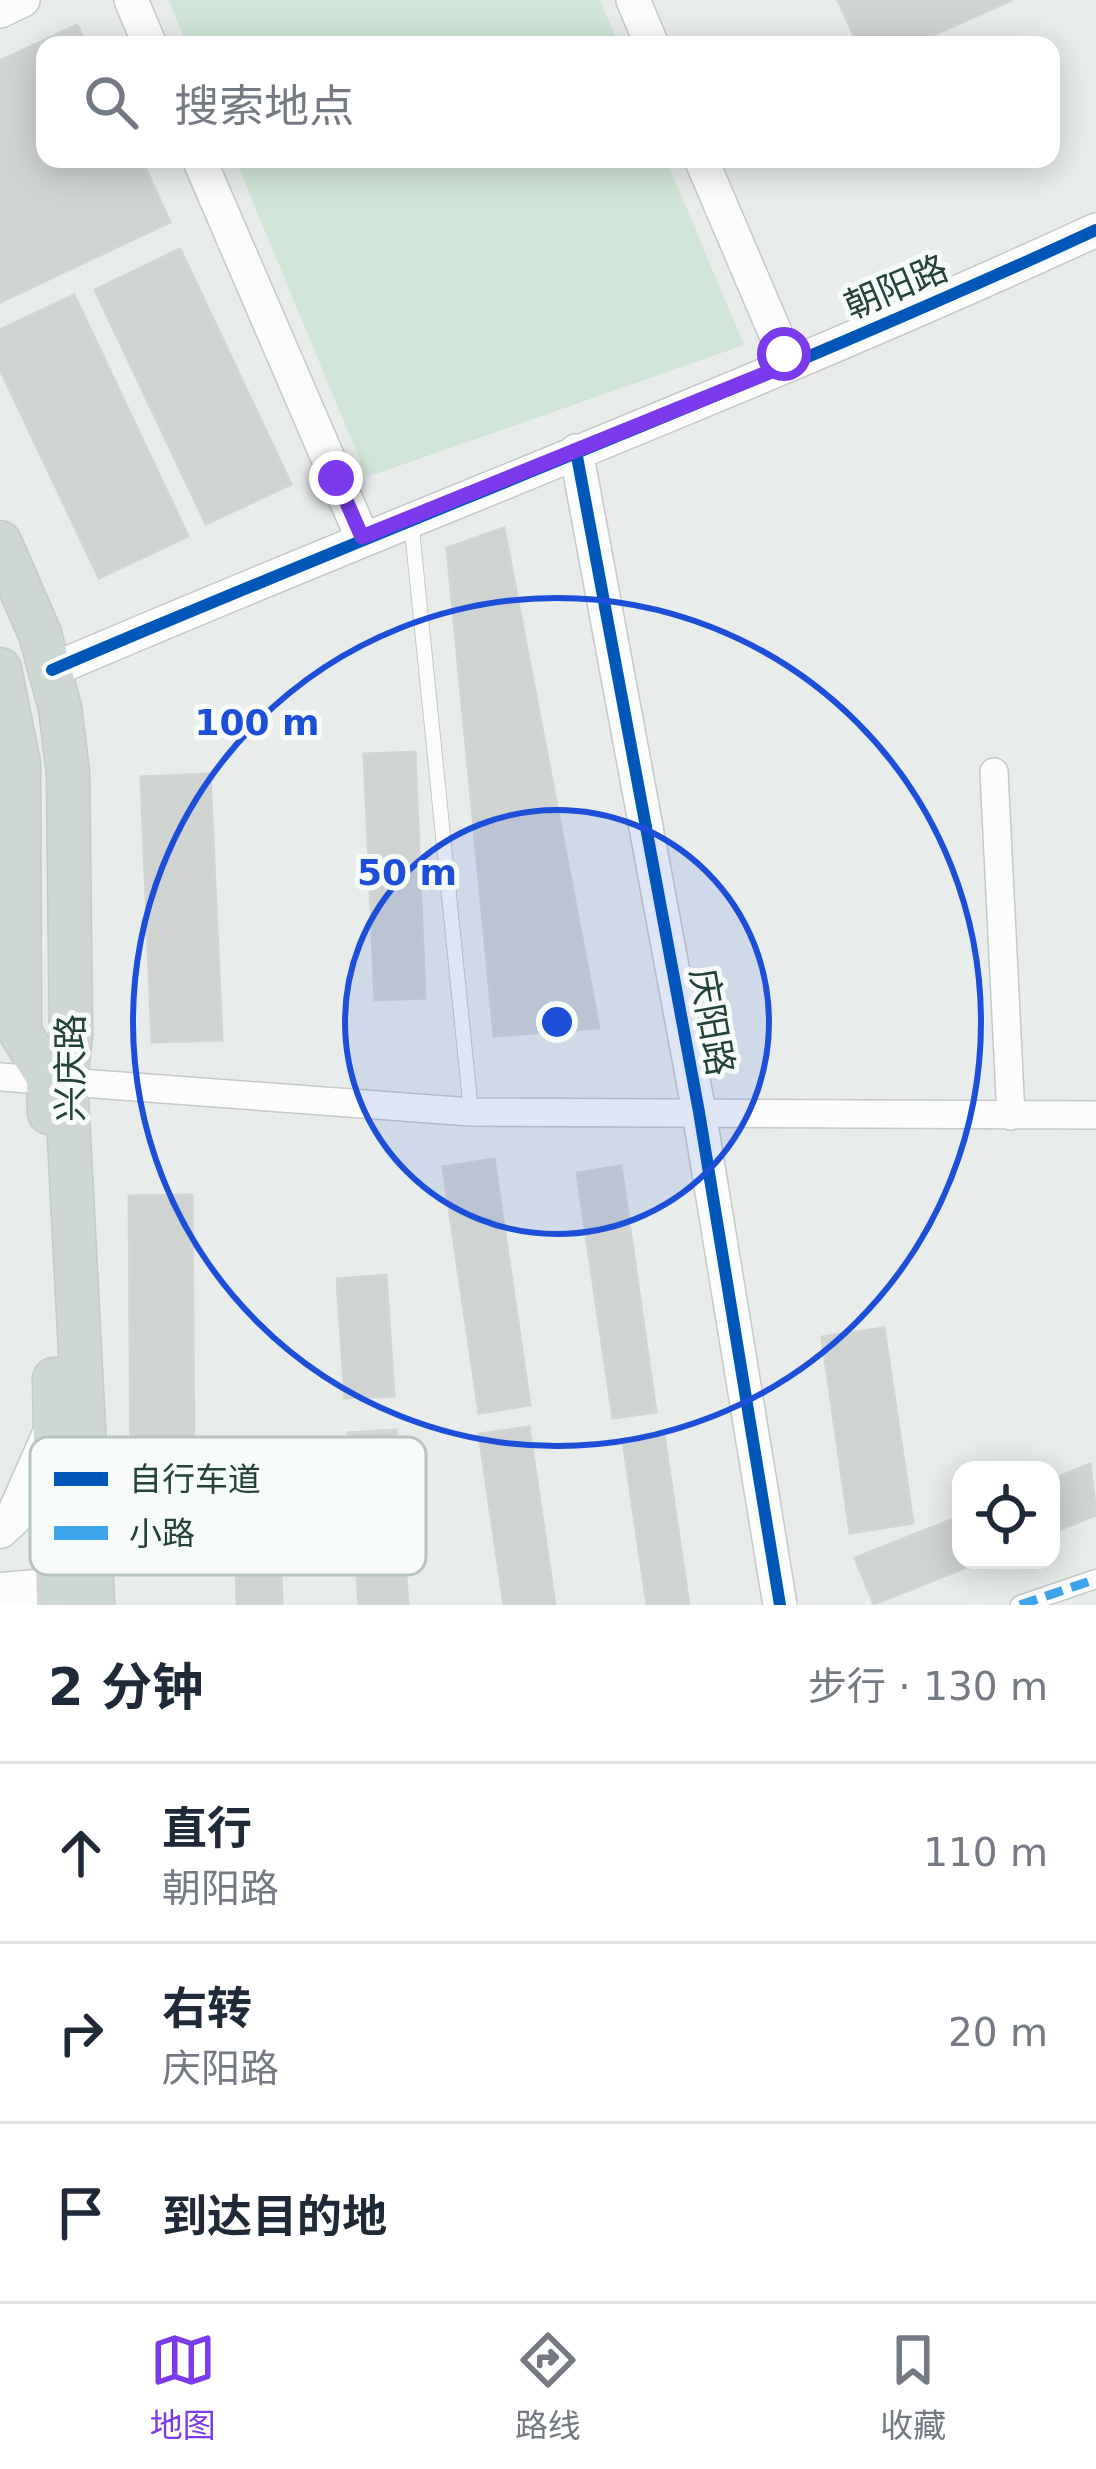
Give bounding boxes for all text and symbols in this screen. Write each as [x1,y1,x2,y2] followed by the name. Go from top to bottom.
[36,36,1060,168] search box
[78,69,144,135] icon: search
[174,80,354,133] text: 搜索地点
[838,247,954,327] street label: 朝阳路
[757,327,811,381] route start
[309,451,363,505] route end
[194,702,320,743] text: 100 m
[357,852,457,893] text: 50 m
[682,965,742,1079] street label: 庆阳路
[536,1001,578,1043] centre of rings
[50,1014,91,1122] street label: 兴庆路
[30,1437,426,1575] legend
[129,1460,261,1499] text: 自行车道
[952,1461,1060,1569] map controls
[952,1461,1060,1569] button: locate
[129,1514,195,1553] text: 小路
[48,1658,203,1717] text: 2 分钟
[808,1664,1048,1709] text: 步行 · 130 m
[162,1802,252,1855] text: 直行
[48,1820,114,1886] icon: ahead
[923,1830,1048,1875] text: 110 m
[162,1866,279,1911] text: 朝阳路
[162,1982,252,2035] text: 右转
[48,2000,114,2066] icon: right
[948,2010,1048,2055] text: 20 m
[162,2046,279,2091] text: 庆阳路
[48,2180,114,2246] icon: arrive
[162,2190,387,2243] text: 到达目的地
[150,2327,216,2447] tab: 地图
[515,2327,581,2447] tab: 路线
[880,2327,946,2447] tab: 收藏

